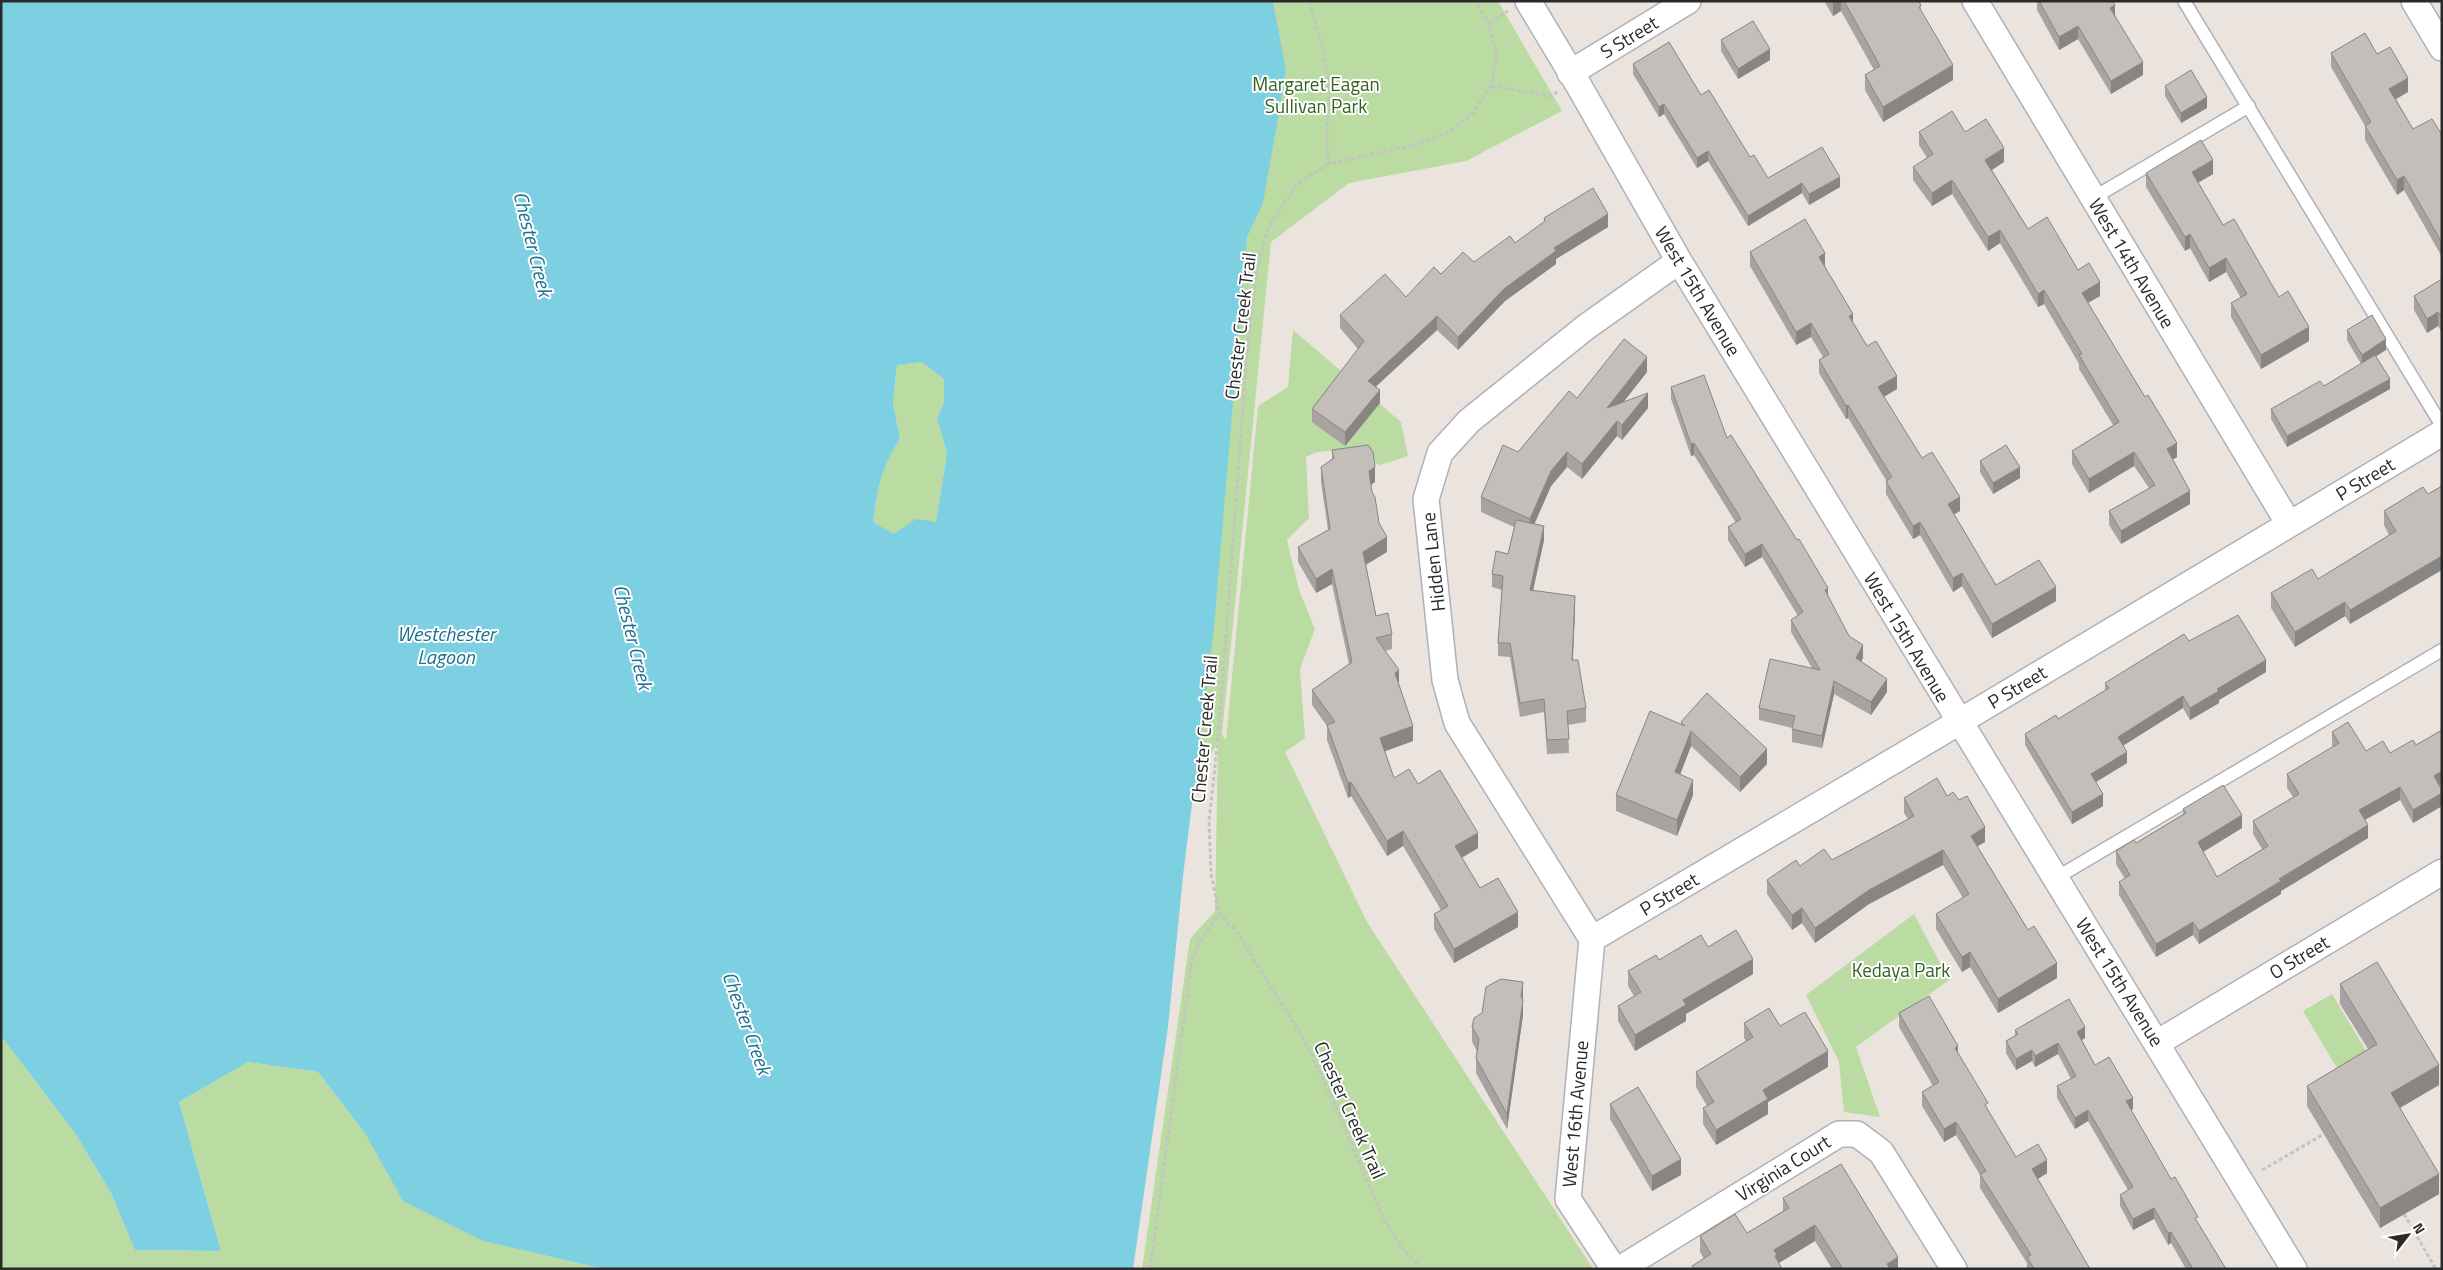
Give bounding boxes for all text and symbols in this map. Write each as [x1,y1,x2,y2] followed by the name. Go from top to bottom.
[1594,8,1664,65] street label: S Street
[1252,69,1380,120] park label: Margaret Eagan Sullivan Park
[505,188,562,302] water label: Chester Creek
[2082,192,2183,333] street label: West 14th Avenue
[1648,220,1749,361] street label: West 15th Avenue
[1216,251,1263,401] street label: Chester Creek Trail
[2330,449,2400,508] street label: P Street
[1413,511,1452,613] street label: Hidden Lane
[1857,566,1958,707] street label: West 15th Avenue
[605,581,662,695] water label: Chester Creek
[397,618,498,672] water label: Westchester Lagoon
[1183,654,1224,804] street label: Chester Creek Trail
[1982,657,2052,716] street label: P Street
[1634,864,1704,923] street label: P Street
[2069,912,2172,1052] street label: West 15th Avenue
[2263,927,2335,986] street label: O Street
[1852,955,1950,984] park label: Kedaya Park
[714,967,781,1081] water label: Chester Creek
[1307,1036,1394,1183] street label: Chester Creek Trail
[1554,1039,1595,1189] street label: West 16th Avenue
[1730,1127,1836,1208] street label: Virginia Court
[2383,1210,2433,1260] north arrow
[2408,1218,2431,1238] text: N

